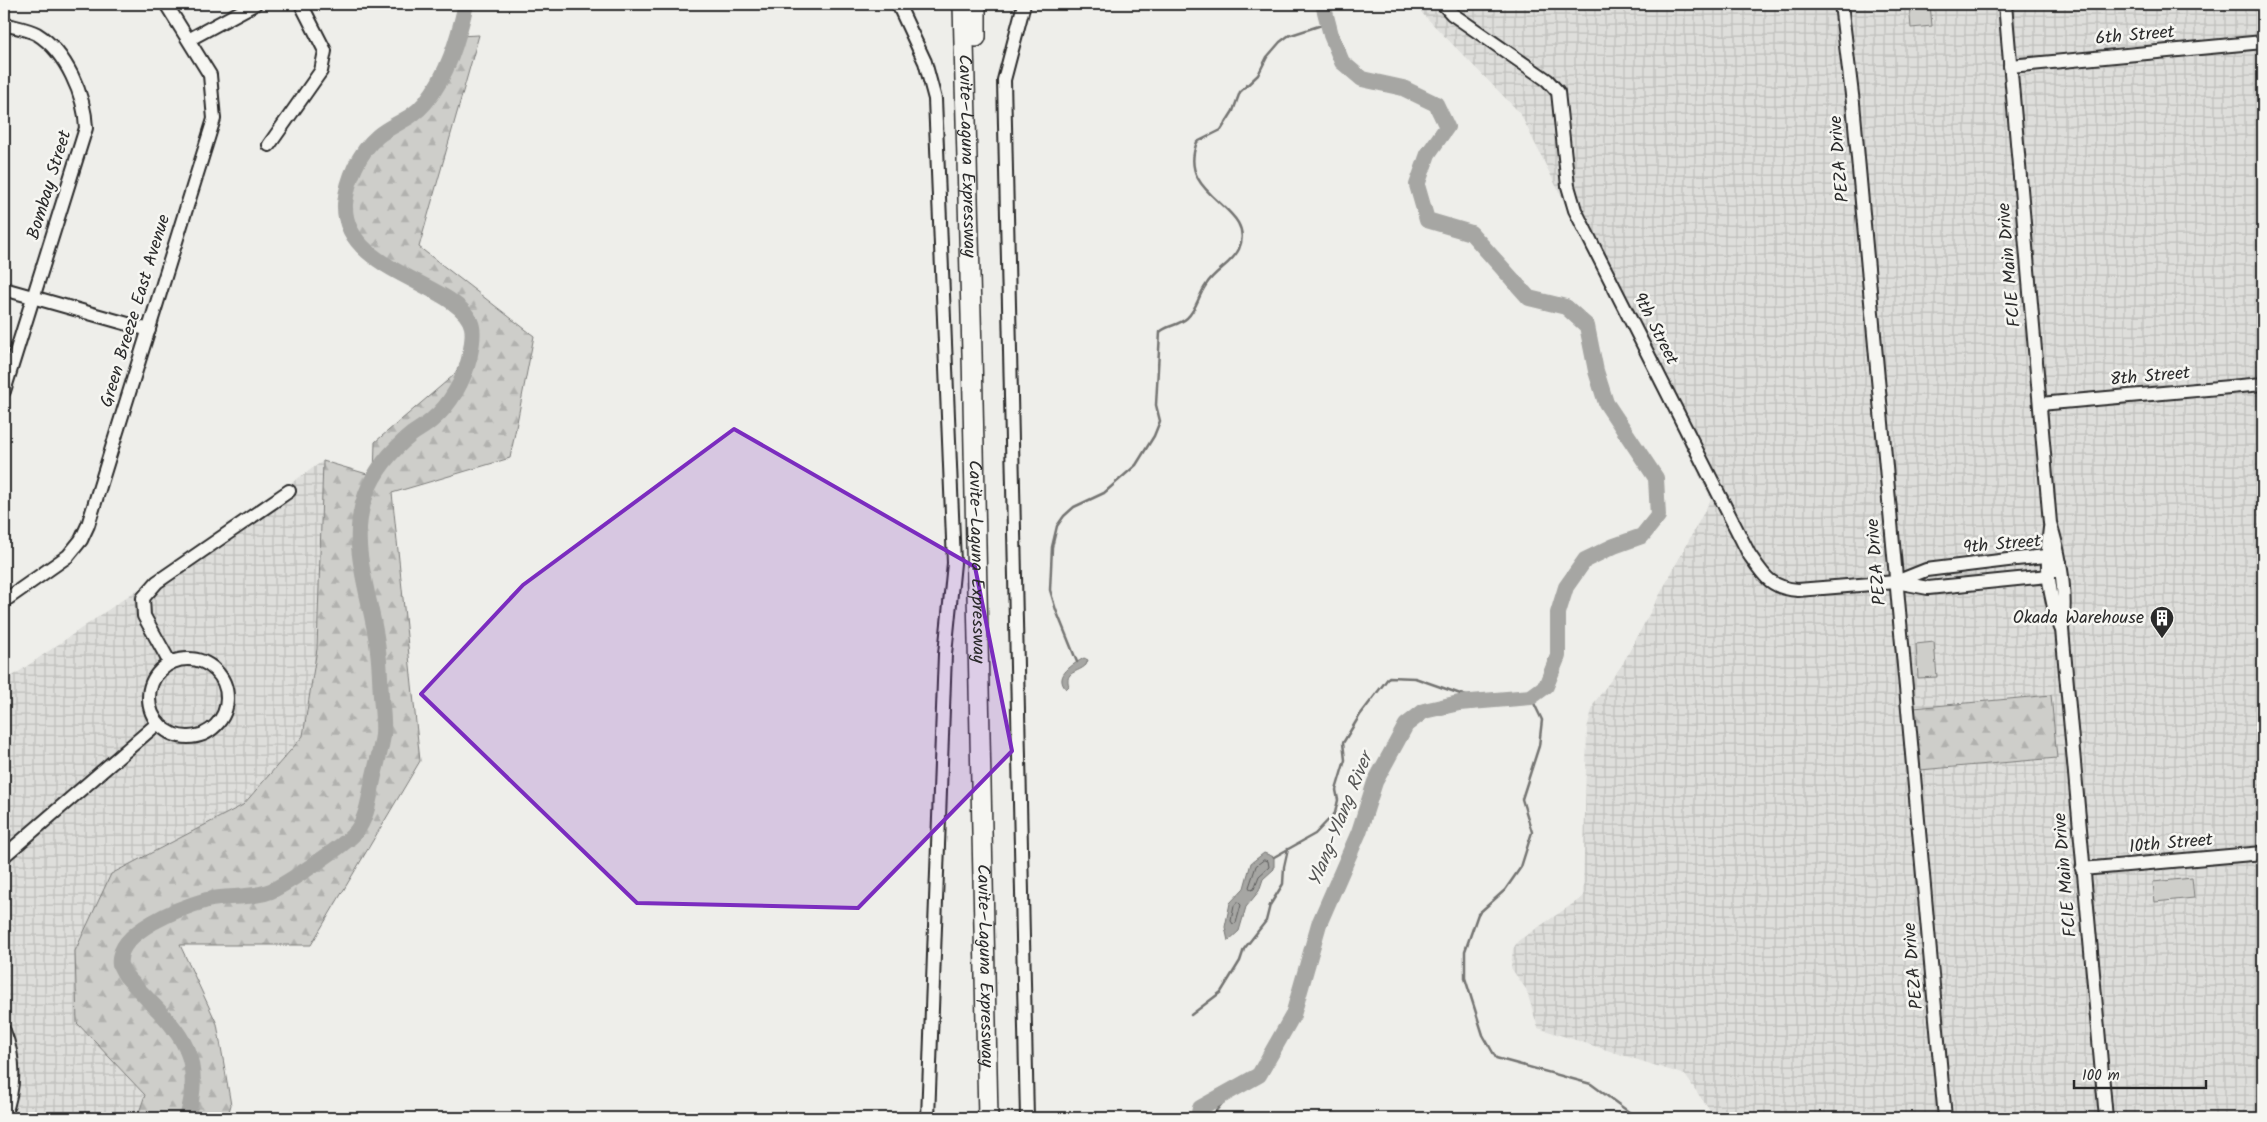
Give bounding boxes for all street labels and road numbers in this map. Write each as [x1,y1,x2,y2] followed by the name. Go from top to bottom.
[2094,18,2177,54] street label: 6th Street
[950,54,984,258] street label: Cavite–Laguna Expressway
[1822,114,1858,204] street label: PEZA Drive
[20,126,81,243] street label: Bombay Street
[1990,202,2030,328] street label: FCIE Main Drive
[93,211,179,411] street label: Green Breeze East Avenue
[1624,288,1686,371] street label: 9th Street
[2109,359,2192,395] street label: 8th Street
[960,460,993,664] street label: Cavite–Laguna Expressway
[1859,517,1895,607] street label: PEZA Drive
[1962,527,2043,563] street label: 9th Street
[2046,812,2086,938] street label: FCIE Main Drive
[2128,826,2215,862] street label: 10th Street
[968,864,1001,1068] street label: Cavite–Laguna Expressway
[1896,921,1932,1011] street label: PEZA Drive

